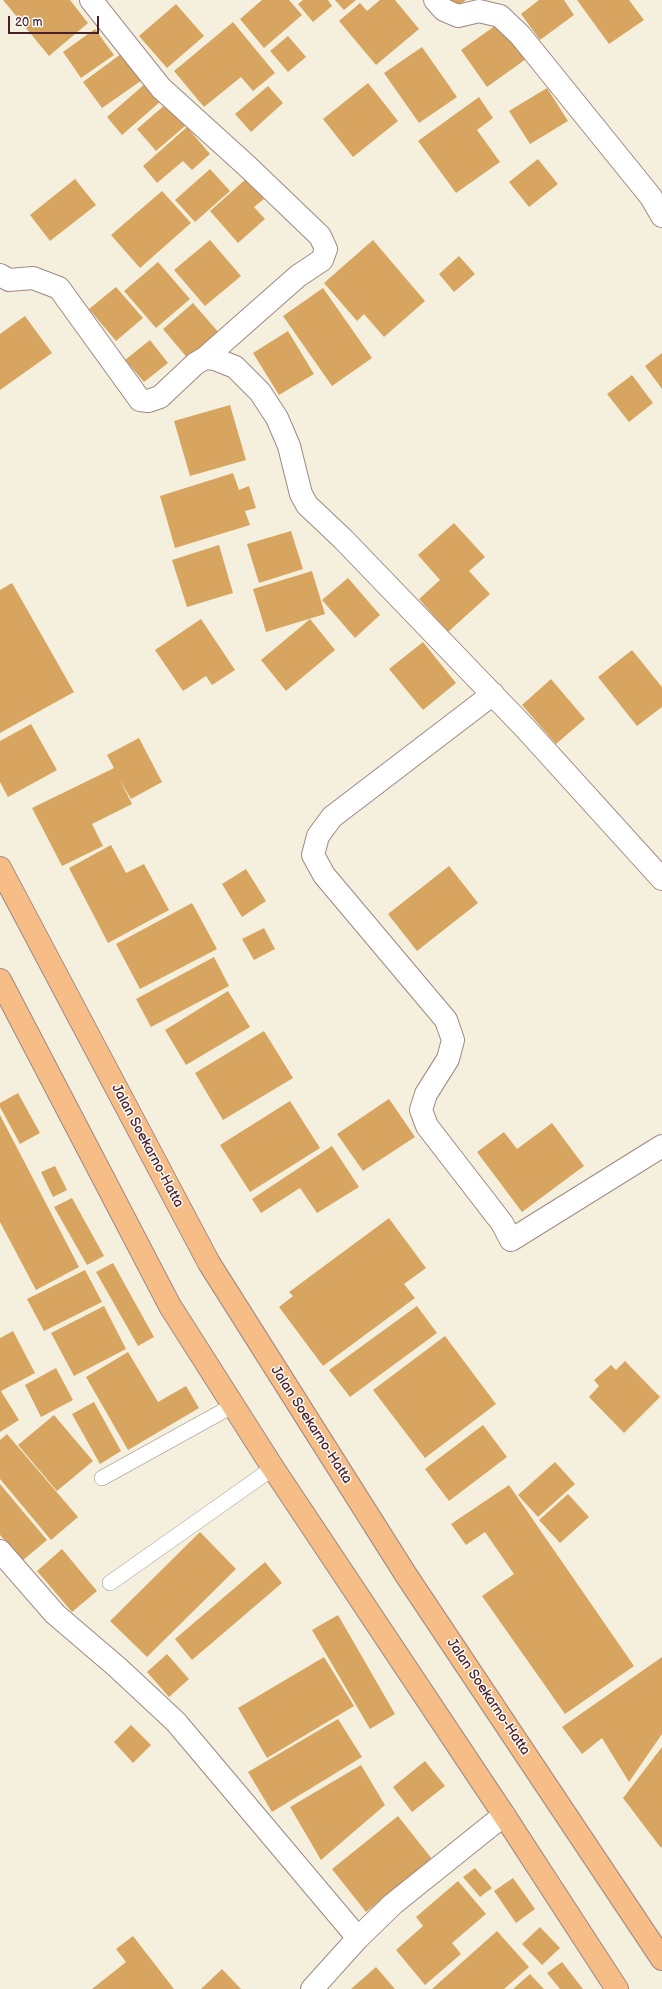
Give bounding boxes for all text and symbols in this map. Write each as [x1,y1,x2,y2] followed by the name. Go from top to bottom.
[10,8,101,34] scale bar
[15,15,42,30] text: 20 m
[107,1082,187,1210] street label: Jalan Soekarno-Hatta
[267,1363,355,1487] street label: Jalan Soekarno-Hatta
[443,1635,533,1759] street label: Jalan Soekarno-Hatta

